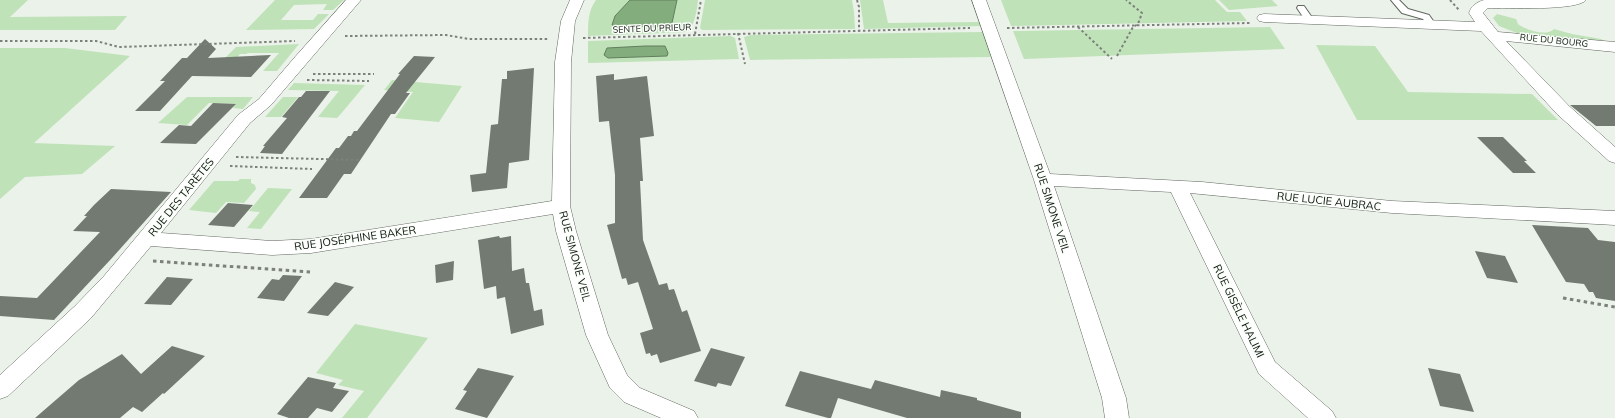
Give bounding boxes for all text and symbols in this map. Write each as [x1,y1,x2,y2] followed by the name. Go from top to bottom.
[612,21,692,35] street label: SENTE DU PRIEUR
[1519,31,1589,49] street label: RUE DU BOURG
[145,155,217,239] street label: RUE DES TARÈTES
[1031,162,1073,254] street label: RUE SIMONE VEIL
[1276,189,1382,213] street label: RUE LUCIE AUBRAC
[556,209,594,303] street label: RUE SIMONE VEIL
[293,222,417,253] street label: RUE JOSÉPHINE BAKER
[1210,262,1268,360] street label: RUE GISÈLE HALIMI

